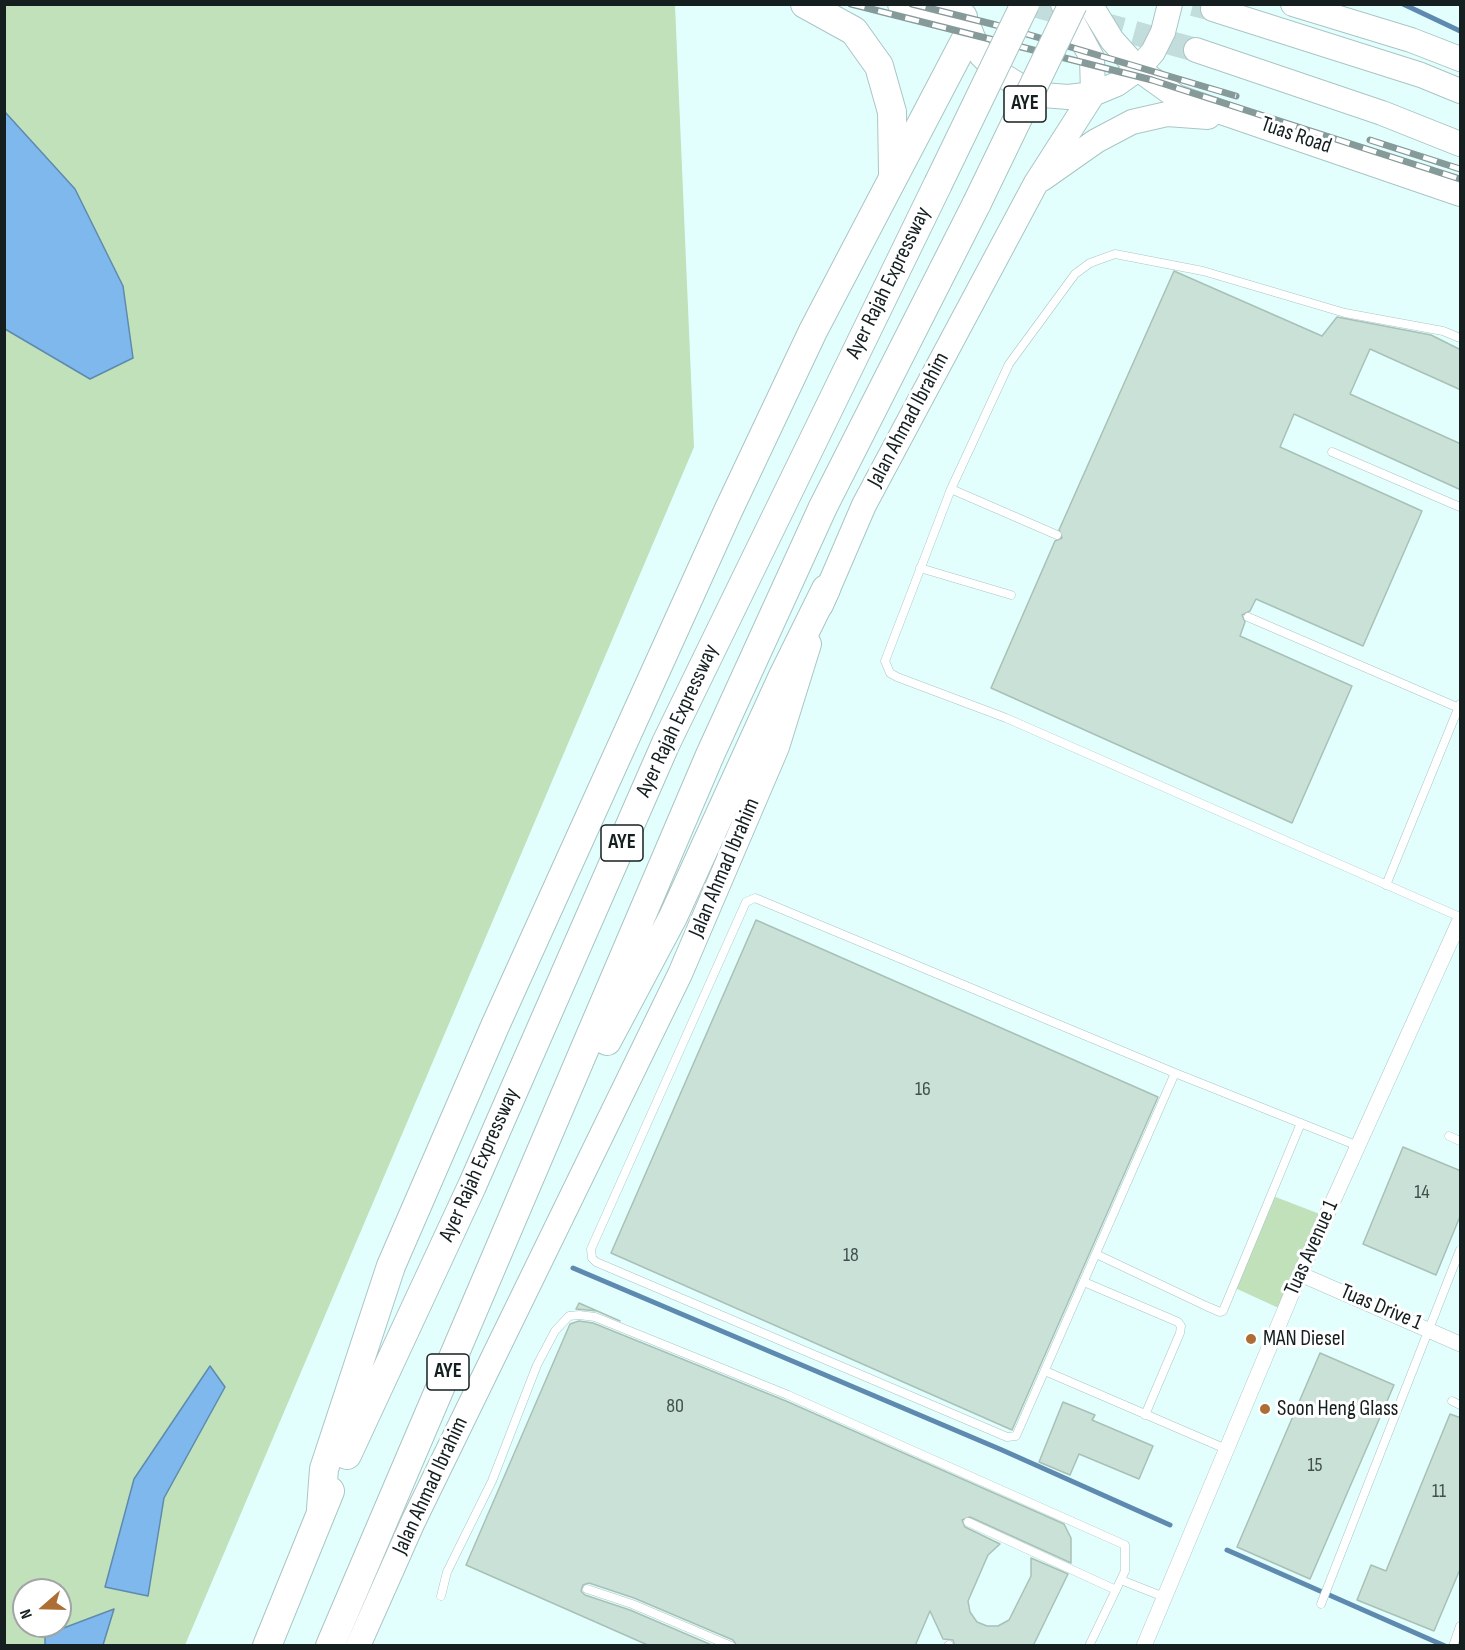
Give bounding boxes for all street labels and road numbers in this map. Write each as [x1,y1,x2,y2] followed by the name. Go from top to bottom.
[1004,86,1046,122] road number: AYE
[1257,112,1335,160] street label: Tuas Road
[841,203,937,363] street label: Ayer Rajah Expressway
[862,348,956,492] street label: Jalan Ahmad Ibrahim
[631,640,725,802] street label: Ayer Rajah Expressway
[684,795,766,941] street label: Jalan Ahmad Ibrahim
[601,825,643,861] road number: AYE
[434,1084,526,1246] street label: Ayer Rajah Expressway
[1279,1196,1345,1300] street label: Tuas Avenue 1
[1336,1279,1426,1337] street label: Tuas Drive 1
[427,1354,469,1390] road number: AYE
[388,1413,474,1559] street label: Jalan Ahmad Ibrahim

